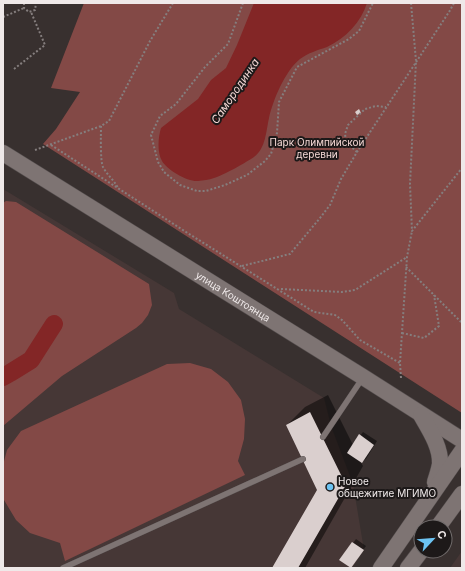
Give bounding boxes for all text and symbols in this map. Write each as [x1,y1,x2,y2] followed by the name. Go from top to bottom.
[208,55,262,126] water label: Самородинка
[270,136,365,160] park label: Парк Олимпийской деревни
[194,269,273,324] street label: улица Коштоянца
[338,475,437,499] place label: Новое общежитие МГИМО
[325,482,335,492] marker: Новое общежитие МГИМО
[413,519,453,559] north arrow
[434,528,450,541] text: С

